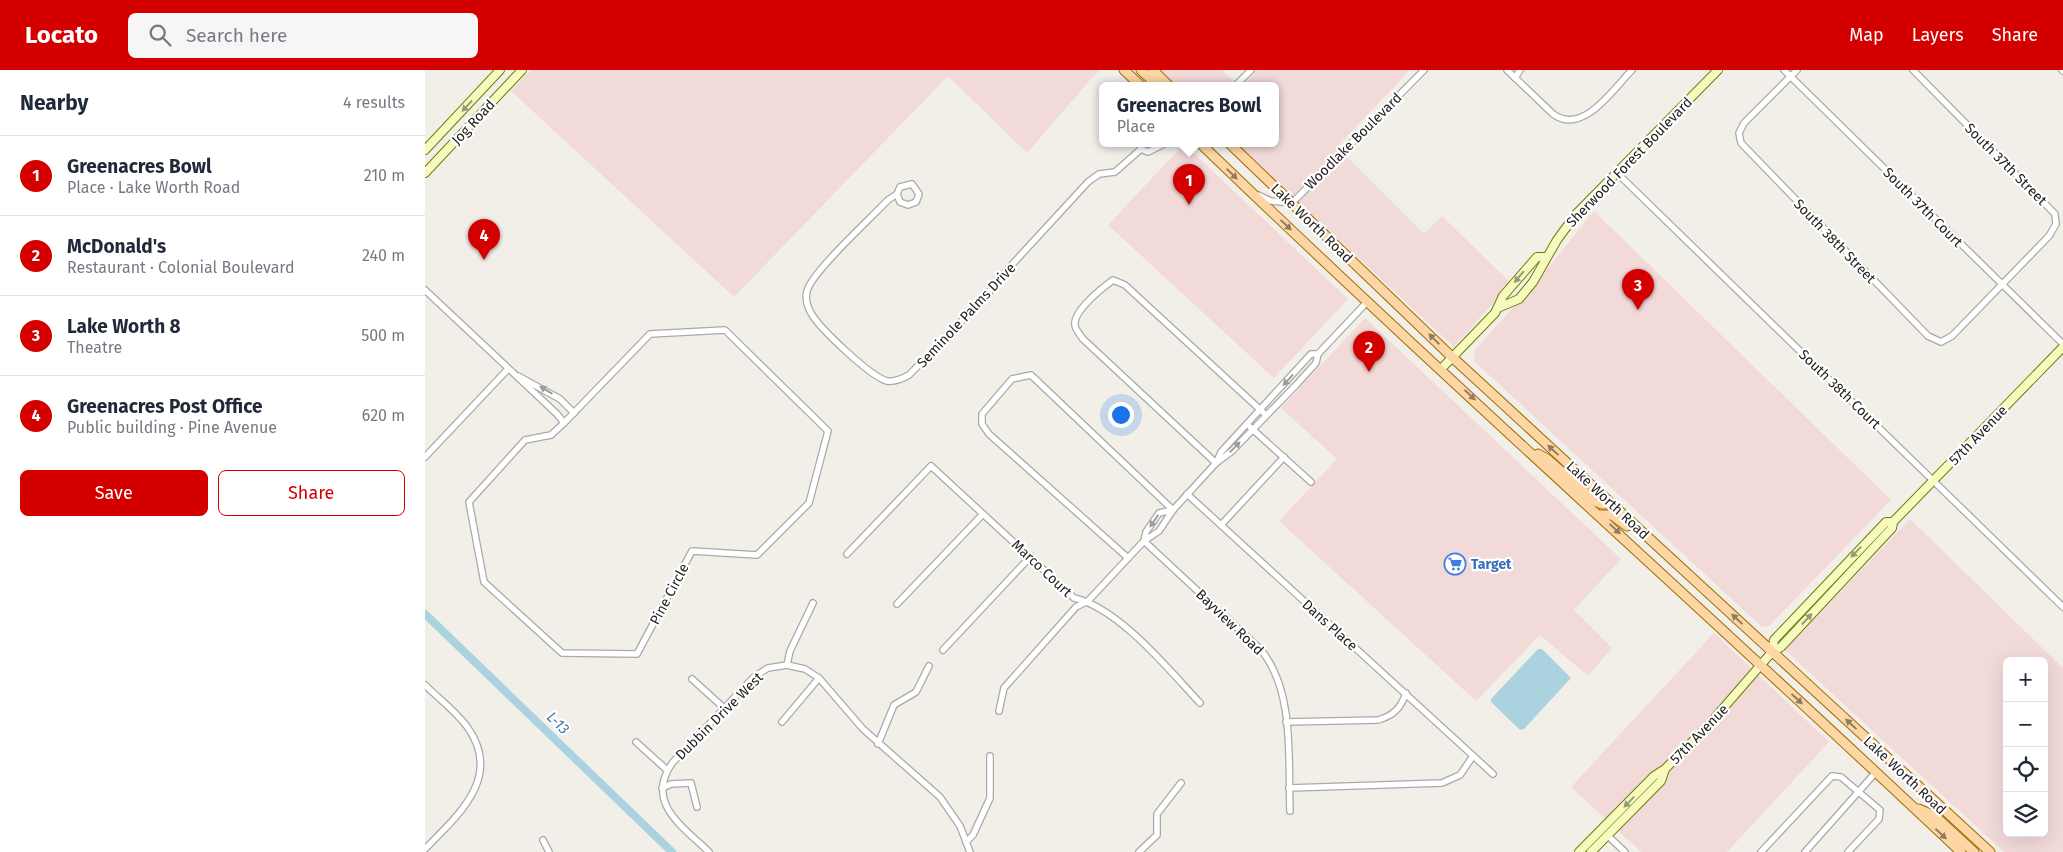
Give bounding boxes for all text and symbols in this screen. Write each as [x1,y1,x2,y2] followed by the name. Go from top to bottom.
[128,13,478,58] search box
[25,21,98,49] text: Locato
[146,21,174,49] icon: search
[186,24,287,47] text: Search here
[1849,24,1884,46] text: Map
[1912,24,1964,46] text: Layers
[1992,24,2038,46] text: Share
[1099,82,1279,147] popup
[1301,89,1405,193] street label: Woodlake Boulevard
[20,90,88,116] text: Nearby
[343,93,405,112] text: 4 results
[1117,94,1261,117] text: Greenacres Bowl
[1563,94,1696,231] street label: Sherwood Forest Boulevard
[448,96,499,149] street label: Jog Road
[461,99,473,111] one-way arrow
[1117,117,1155,136] text: Place
[1961,120,2051,210] street label: South 37th Street
[67,155,212,178] text: Greenacres Bowl
[1173,164,1205,205] pin: 1
[1879,164,1967,251] street label: South 37th Court
[32,166,40,185] text: 1
[364,166,405,185] text: 210 m
[1226,168,1238,180] one-way arrow
[67,178,240,197] text: Place · Lake Worth Road
[1267,180,1356,267] street label: Lake Worth Road
[1790,196,1880,288] street label: South 38th Street
[468,219,500,260] pin: 4
[1280,219,1292,231] one-way arrow
[67,235,166,258] text: McDonald's
[32,246,40,265] text: 2
[362,246,405,265] text: 240 m
[67,258,295,277] text: Restaurant · Colonial Boulevard
[913,259,1019,371] street label: Seminole Palms Drive
[1622,269,1654,310] pin: 3
[1514,271,1525,283] one-way arrow
[67,315,181,338] text: Lake Worth 8
[32,326,40,345] text: 3
[361,326,405,345] text: 500 m
[1353,331,1385,372] pin: 2
[1428,333,1440,345] one-way arrow
[67,338,122,357] text: Theatre
[1795,346,1885,433] street label: South 38th Court
[1282,373,1294,385] one-way arrow
[540,386,553,395] one-way arrow
[1463,389,1475,401] one-way arrow
[67,395,262,418] text: Greenacres Post Office
[1108,402,1134,428] your location
[1946,402,2011,469] street label: 57th Avenue
[31,406,41,425] text: 4
[362,406,405,425] text: 620 m
[67,418,277,437] text: Public building · Pine Avenue
[1229,441,1241,453] one-way arrow
[1547,444,1559,456] one-way arrow
[1563,458,1653,543] street label: Lake Worth Road
[20,470,208,516] button: Save
[218,470,405,516] button: Share
[1149,514,1159,528] one-way arrow
[1608,523,1620,535] one-way arrow
[1008,536,1076,601] street label: Marco Court
[1850,546,1862,558] one-way arrow
[1443,552,1467,576] supermarket icon: Target
[1471,556,1512,573] place label: Target
[646,561,693,628] street label: Pine Circle
[1192,586,1267,659] street label: Bayview Road
[1298,596,1361,655] street label: Dans Place
[1731,613,1743,625] one-way arrow
[1801,613,1813,625] one-way arrow
[2003,657,2048,837] map controls
[2003,657,2048,702] button: +
[672,668,767,764] street label: Dubbin Drive West
[1791,693,1803,705] one-way arrow
[1667,701,1732,768] street label: 57th Avenue
[2003,702,2048,747] button: −
[543,708,573,738] water label: L-13
[1845,718,1857,730] one-way arrow
[1860,733,1950,818] street label: Lake Worth Road
[2003,747,2048,792] button: locate
[2003,792,2048,837] button: layers
[1623,795,1635,807] one-way arrow
[1935,828,1947,840] one-way arrow

